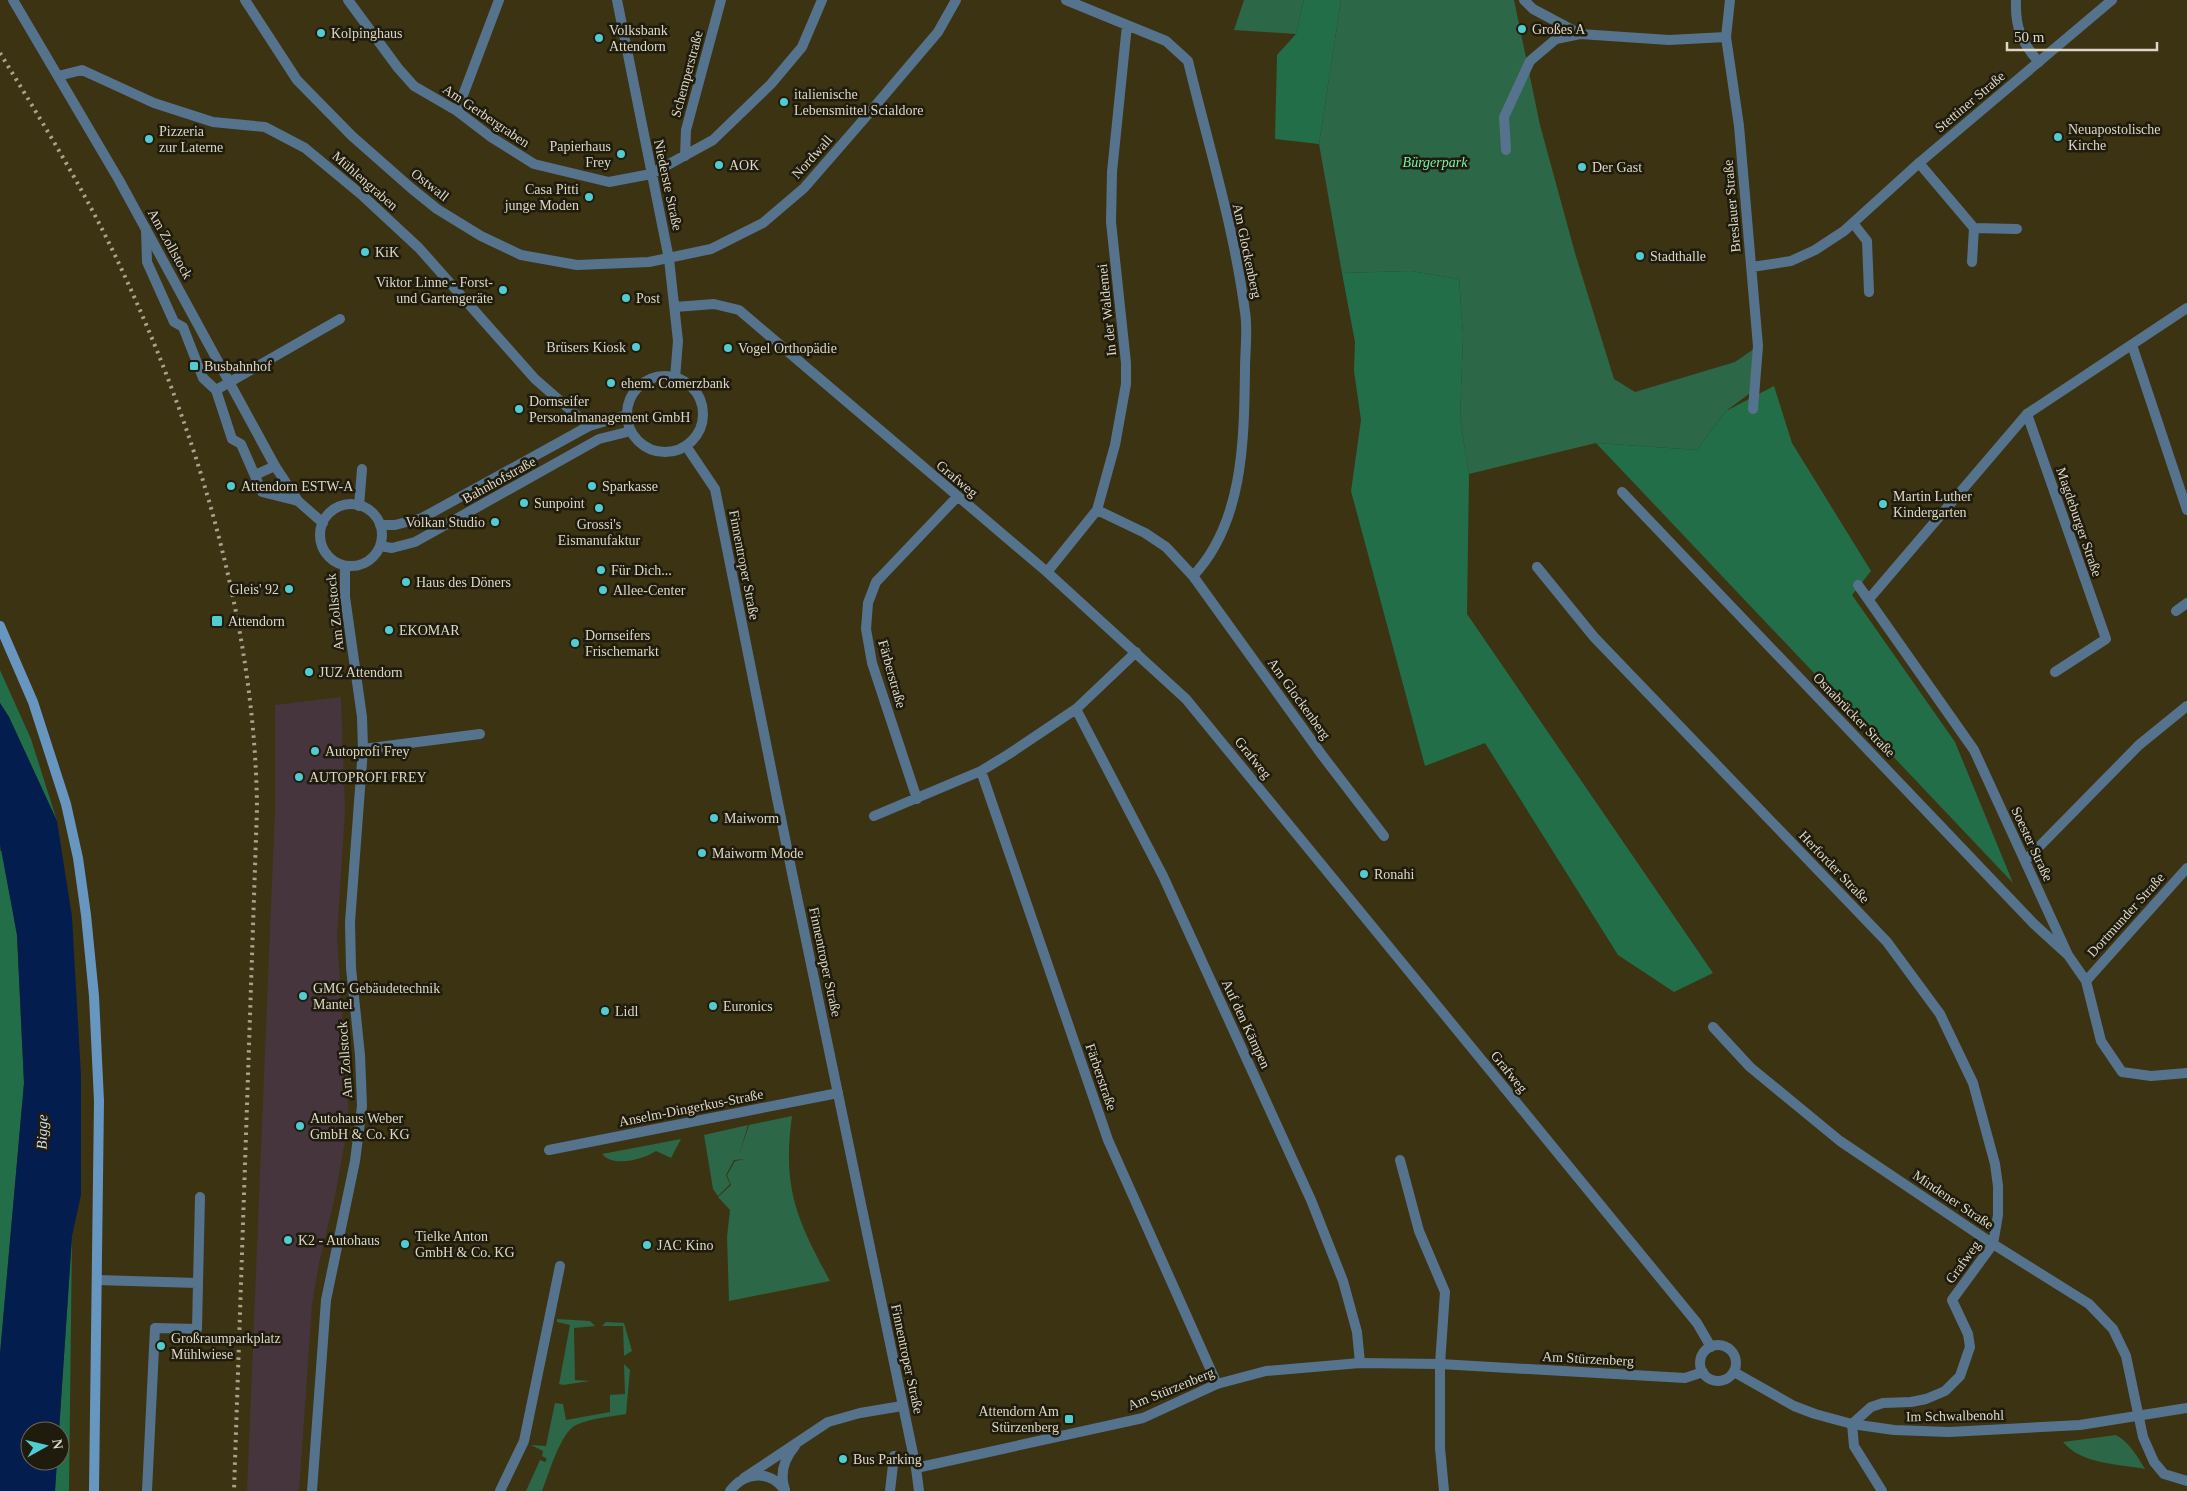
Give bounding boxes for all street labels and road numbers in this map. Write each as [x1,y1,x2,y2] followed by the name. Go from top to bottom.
[668,29,706,119] street label: Schemperstraße
[1932,68,2008,136] street label: Stettiner Straße
[440,81,532,151] street label: Am Gerbergraben
[789,132,835,182] street label: Nordwall
[651,138,685,232] street label: Niederste Straße
[329,149,401,213] street label: Mühlengraben
[1720,159,1744,253] street label: Breslauer Straße
[408,166,452,204] street label: Ostwall
[1230,202,1264,300] street label: Am Glockenberg
[145,207,195,281] street label: Am Zollstock
[1095,263,1119,357] street label: In der Waldemei
[460,454,538,506] street label: Bahnhofstraße
[933,458,981,500] street label: Grafweg
[2053,465,2105,579] street label: Magdeburger Straße
[726,509,762,621] street label: Finnentroper Straße
[323,573,347,651] street label: Am Zollstock
[875,638,909,710] street label: Färberstraße
[1265,656,1333,742] street label: Am Glockenberg
[1810,670,1898,760] street label: Osnabrücker Straße
[1232,734,1274,782] street label: Grafweg
[2008,804,2056,884] street label: Soester Straße
[1796,828,1872,906] street label: Herforder Straße
[2084,870,2168,960] street label: Dortmunder Straße
[806,906,844,1018] street label: Finnentroper Straße
[1219,977,1273,1071] street label: Auf den Kämpen
[335,1021,355,1099] street label: Am Zollstock
[1083,1041,1119,1113] street label: Färberstraße
[1488,1048,1530,1096] street label: Grafweg
[617,1087,765,1129] street label: Anselm-Dingerkus-Straße
[1910,1168,1996,1232] street label: Mindener Straße
[1943,1238,1983,1286] street label: Grafweg
[888,1303,926,1415] street label: Finnentroper Straße
[1542,1349,1634,1369] street label: Am Stürzenberg
[1126,1365,1216,1413] street label: Am Stürzenberg
[1906,1408,2004,1424] street label: Im Schwalbenohl

